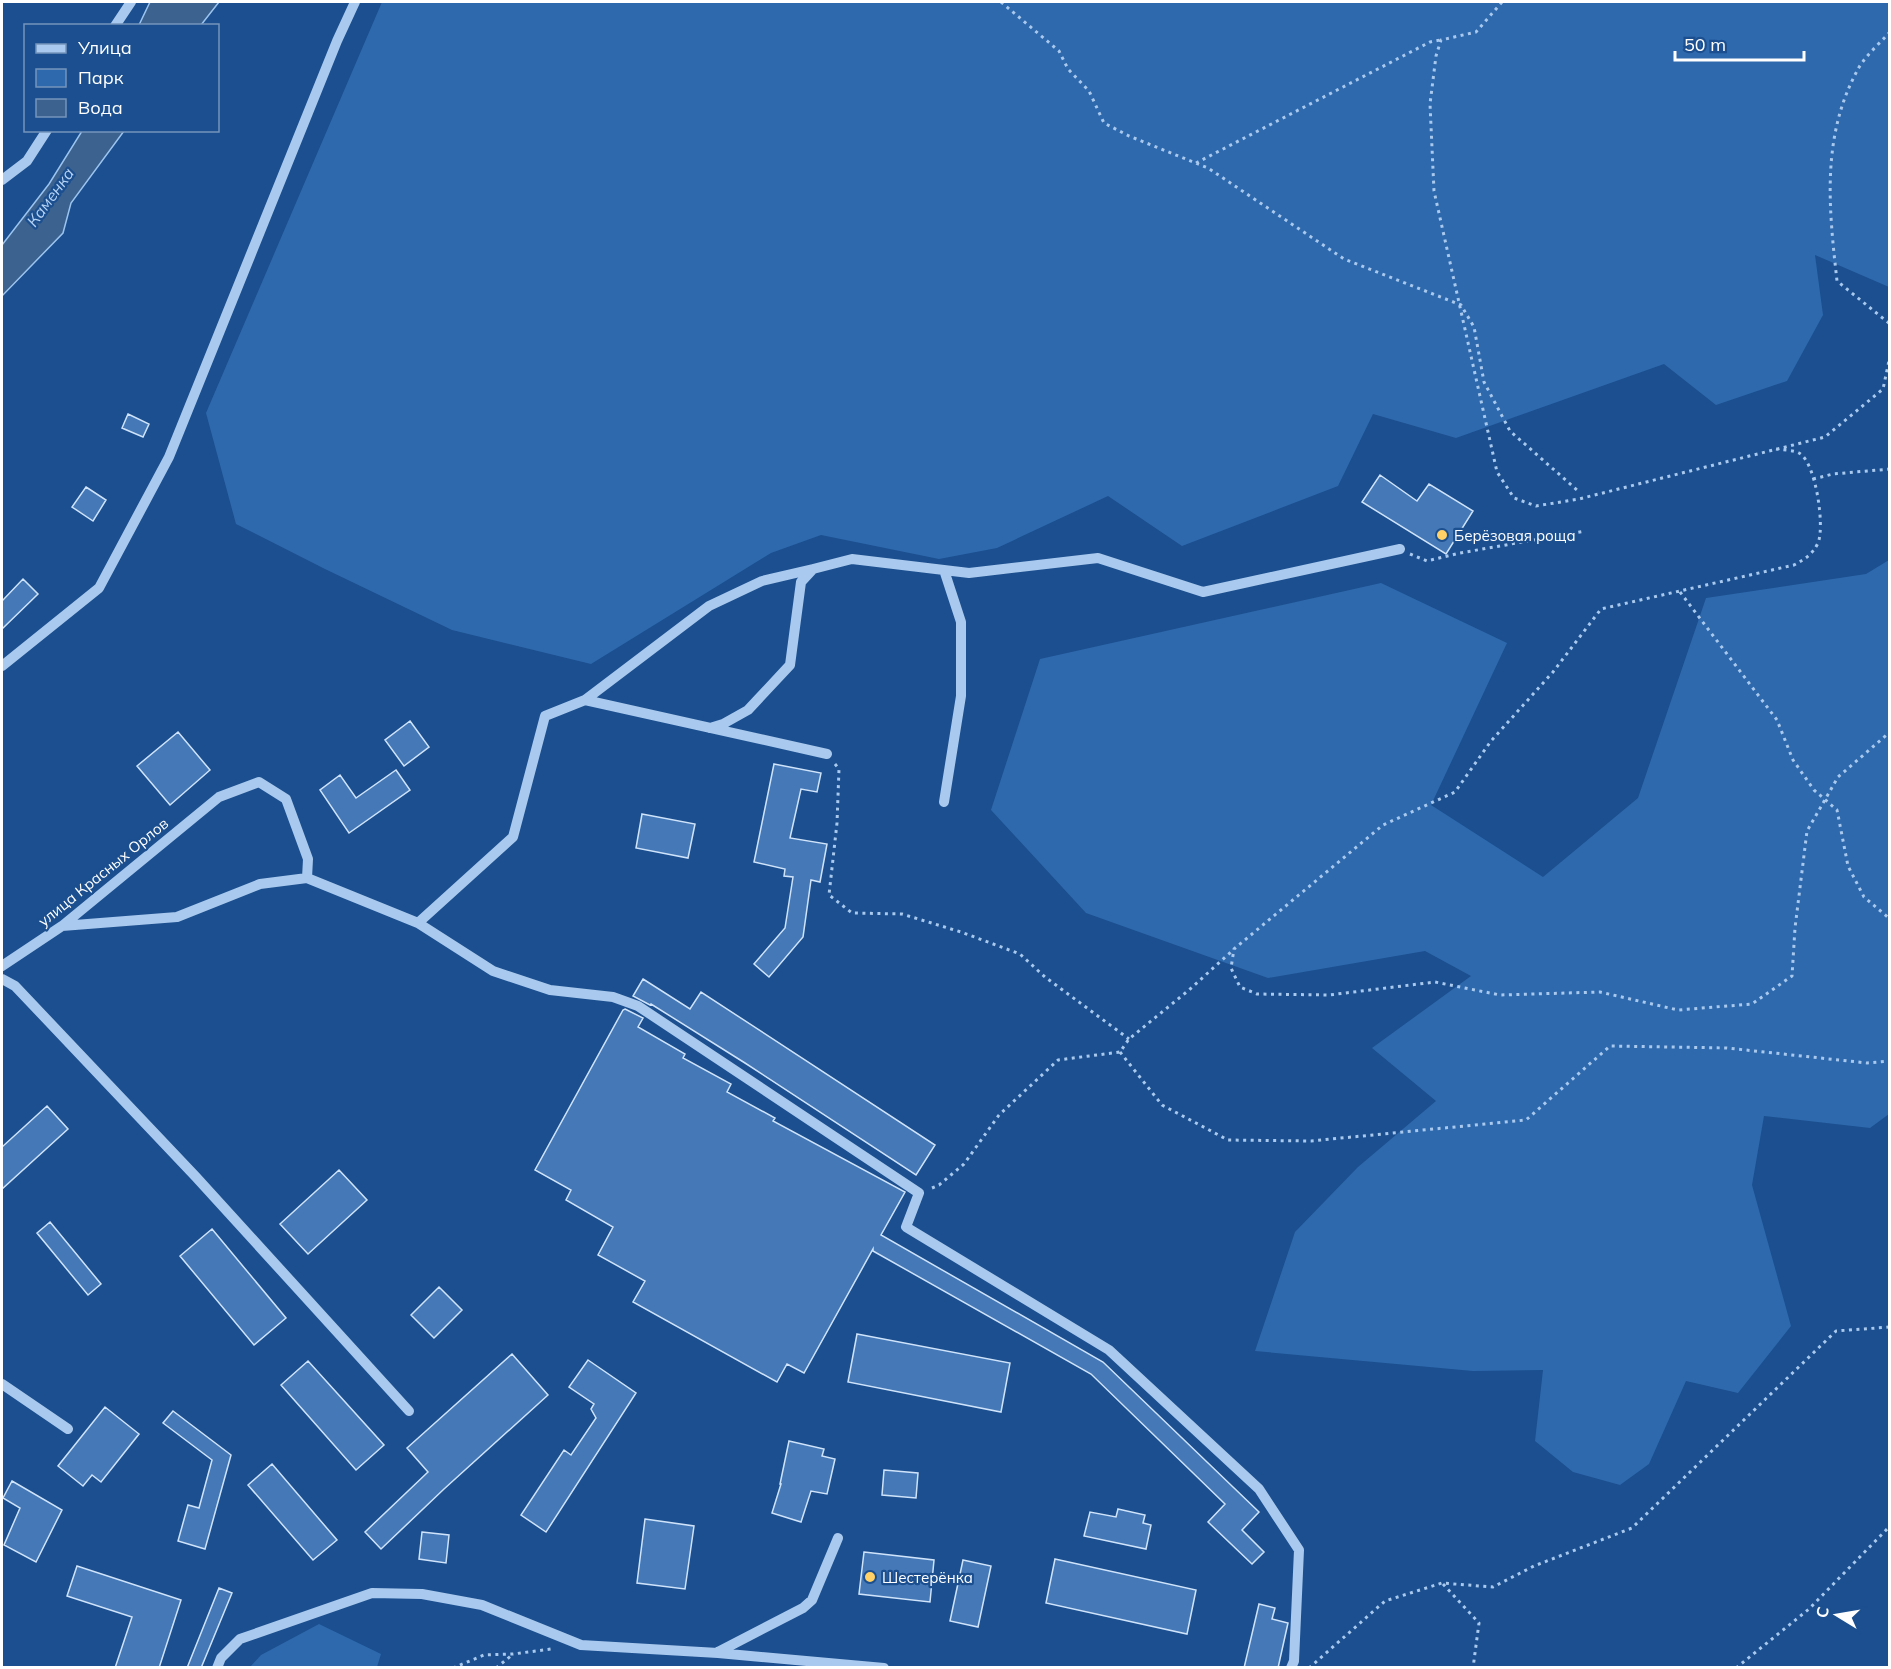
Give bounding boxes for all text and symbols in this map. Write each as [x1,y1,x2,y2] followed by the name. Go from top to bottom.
[24,24,219,132] legend
[1675,24,1804,62] scale bar
[1684,33,1726,56] text: 50 m
[77,36,132,59] text: Улица
[78,66,124,89] text: Парк
[78,96,123,119] text: Вода
[22,163,78,230] water label: Каменка
[1454,526,1576,545] place label: Берёзовая роща
[1435,528,1449,542] marker: Берёзовая роща
[34,814,172,930] street label: улица Красных Орлов
[882,1568,973,1587] place label: Шестерёнка
[863,1570,877,1584] marker: Шестерёнка
[1807,1585,1867,1645] north arrow
[1811,1605,1833,1619] text: С

